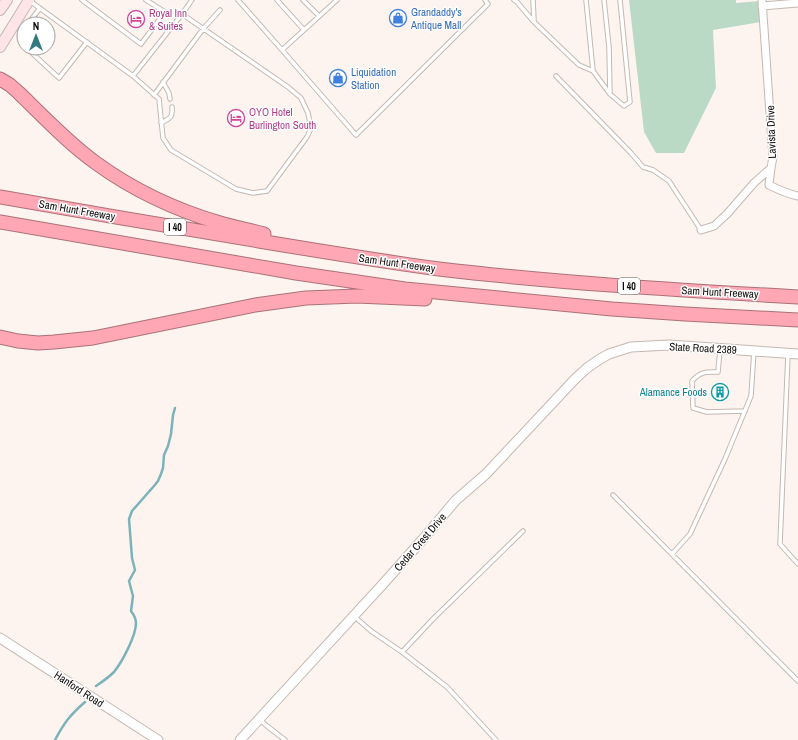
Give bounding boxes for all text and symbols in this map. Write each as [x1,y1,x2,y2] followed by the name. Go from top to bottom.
[410,5,462,32] place label: Grandaddy's Antique Mall
[149,6,187,33] place label: Royal Inn & Suites
[388,8,408,28] shop icon: Grandaddy's Antique Mall
[126,9,146,29] hotel icon: Royal Inn & Suites
[16,16,56,56] north arrow
[33,19,39,33] text: N
[351,65,396,92] place label: Liquidation Station
[328,68,348,88] shop icon: Liquidation Station
[249,105,316,132] place label: OYO Hotel Burlington South
[763,105,779,159] street label: Lavista Drive
[226,108,246,128] hotel icon: OYO Hotel Burlington South
[38,196,117,224] street label: Sam Hunt Freeway
[164,219,186,235] road number: I 40
[358,251,437,275] street label: Sam Hunt Freeway
[618,278,640,294] road number: I 40
[681,283,759,301] street label: Sam Hunt Freeway
[669,339,737,357] street label: State Road 2389
[710,382,730,402] building icon: Alamance Foods
[639,385,707,399] place label: Alamance Foods
[391,510,449,574] street label: Cedar Crest Drive
[52,668,106,710] street label: Hanford Road

